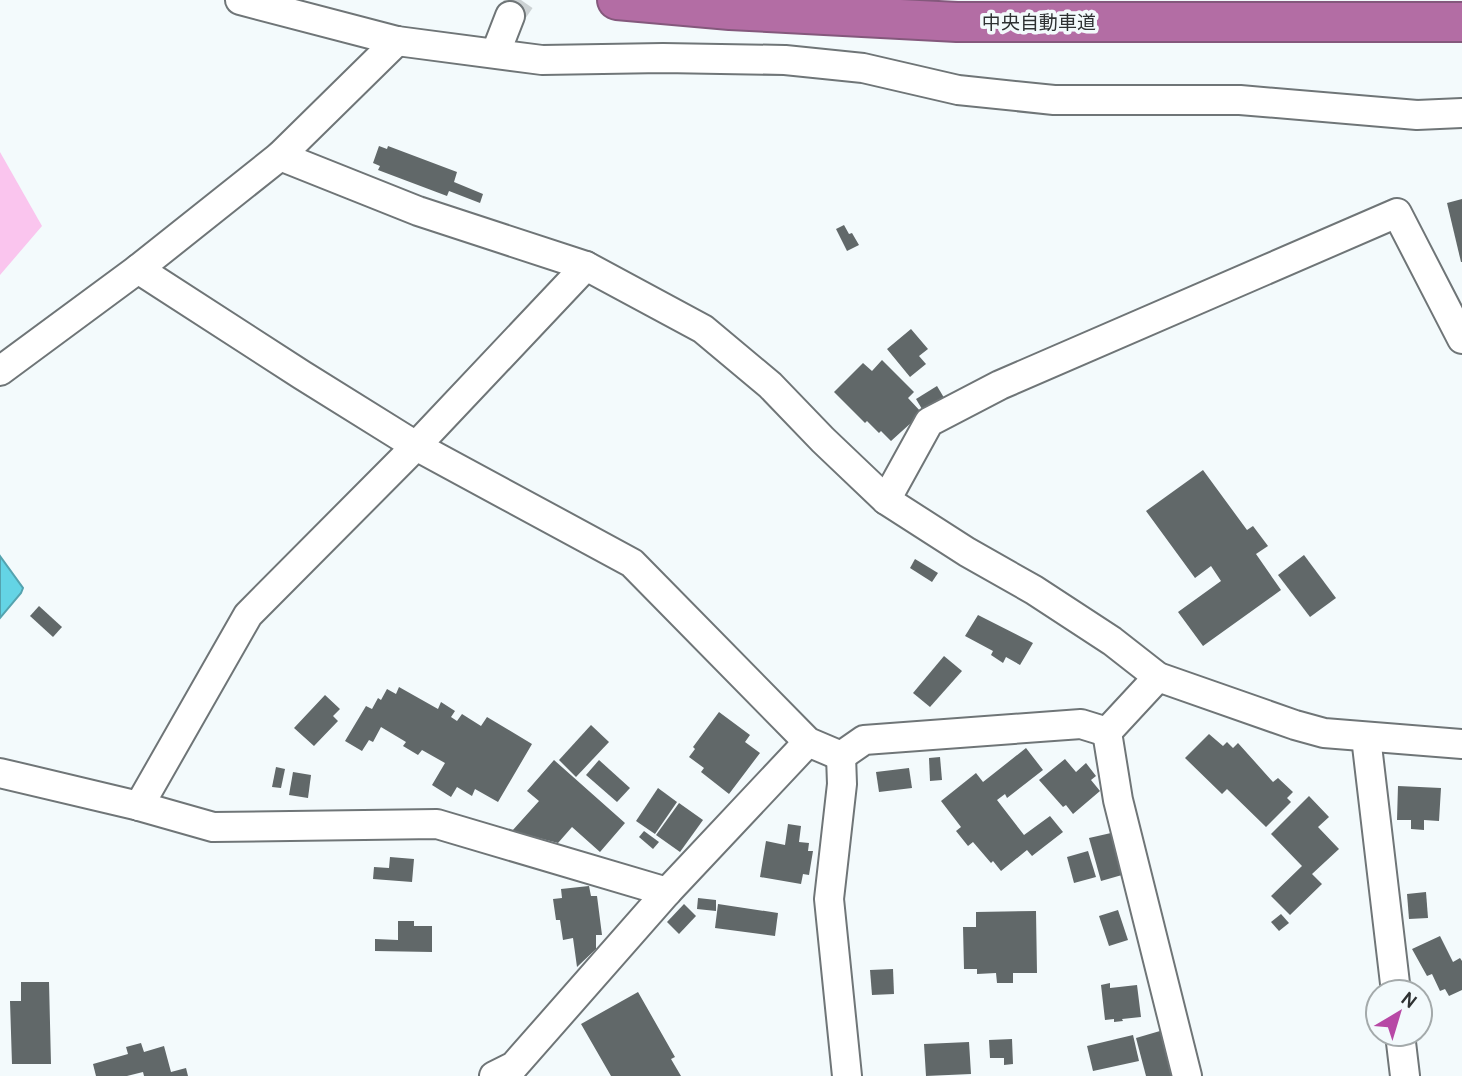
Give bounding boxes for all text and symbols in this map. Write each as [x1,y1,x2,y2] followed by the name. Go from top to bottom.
[982,11,1096,34] street label: 中央自動車道
[1364,978,1434,1048] north arrow
[1397,987,1422,1013] text: N

